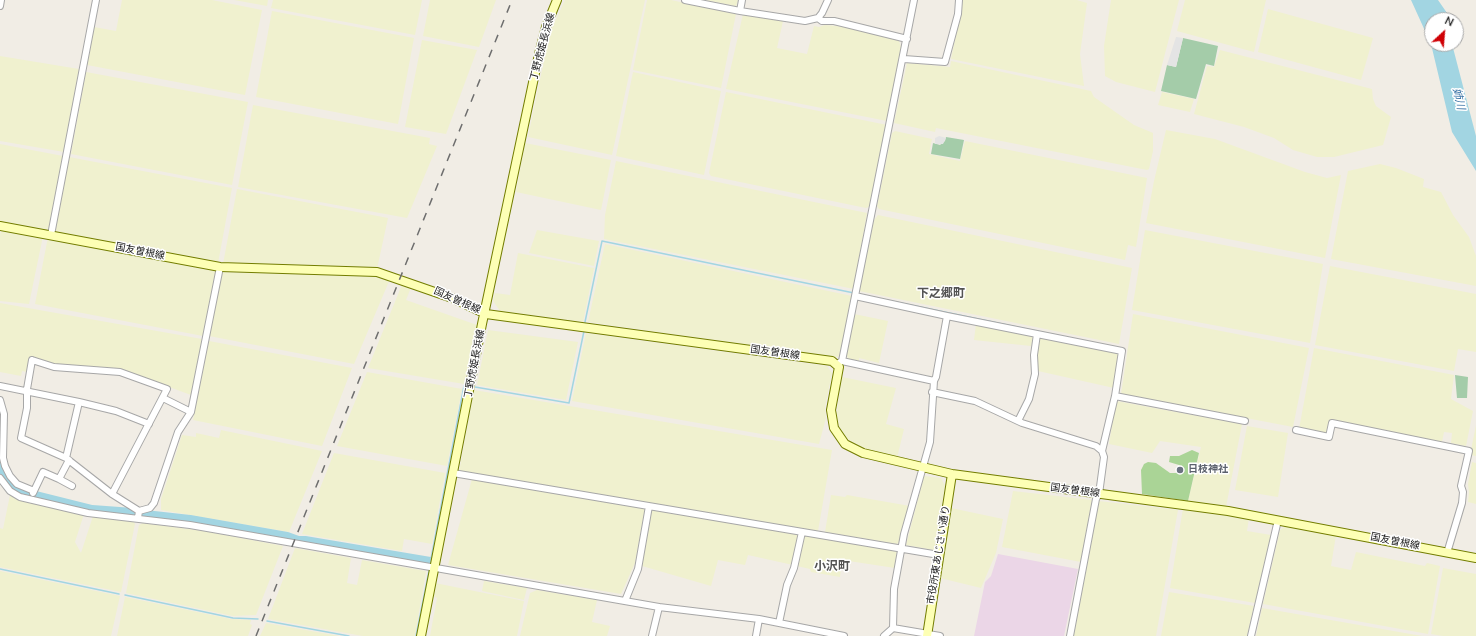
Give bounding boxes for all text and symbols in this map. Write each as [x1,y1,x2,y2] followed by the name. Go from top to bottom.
[528,12,558,82] street label: 丁野虎姫長浜線
[1424,12,1464,52] north arrow
[1442,13,1456,30] text: N
[1449,87,1467,111] water label: 姉川
[114,241,166,263] street label: 国友曽根線
[432,285,482,317] street label: 国友曽根線
[917,287,965,301] district label: 下之郷町
[462,328,488,400] street label: 丁野虎姫長浜線
[749,344,801,362] street label: 国友曽根線
[1188,464,1228,476] place label: 日枝神社
[1175,465,1185,475] marker: 日枝神社
[1049,482,1101,500] street label: 国友曽根線
[925,505,953,605] street label: 市役所東あじさい通り
[1369,531,1421,553] street label: 国友曽根線
[814,560,850,574] district label: 小沢町

